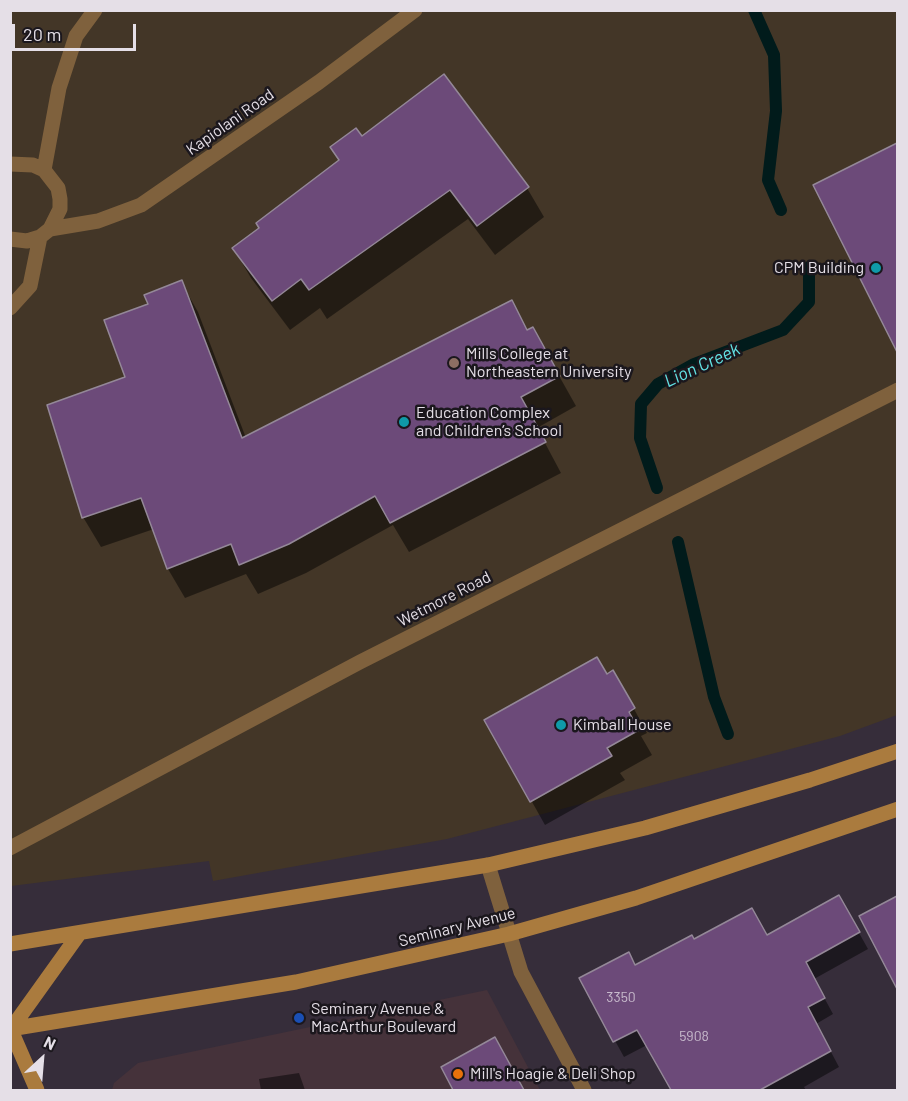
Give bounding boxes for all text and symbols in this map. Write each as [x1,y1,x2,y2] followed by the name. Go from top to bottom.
[15,12,140,50] scale bar
[23,23,61,45] text: 20 m
[182,85,278,159] street label: Kapiolani Road
[774,258,864,278] place label: CPM Building
[869,261,883,275] marker: CPM Building
[661,338,743,392] water label: Lion Creek
[466,344,632,382] place label: Mills College at Northeastern University
[447,356,461,370] marker: Mills College at Northeastern University
[416,403,562,441] place label: Education Complex and Children’s School
[397,415,411,429] marker: Education Complex and Children’s School
[394,567,494,631] street label: Wetmore Road
[573,715,672,735] place label: Kimball House
[554,718,568,732] marker: Kimball House
[397,903,517,951] street label: Seminary Avenue
[606,989,636,1005] house number: 3350
[311,999,456,1037] place label: Seminary Avenue & MacArthur Boulevard
[292,1011,306,1025] marker: Seminary Avenue & MacArthur Boulevard
[679,1028,709,1044] house number: 5908
[12,1029,72,1089] north arrow
[41,1031,59,1053] text: N
[470,1064,636,1084] place label: Mill's Hoagie & Deli Shop
[451,1067,465,1081] marker: Mill's Hoagie & Deli Shop

